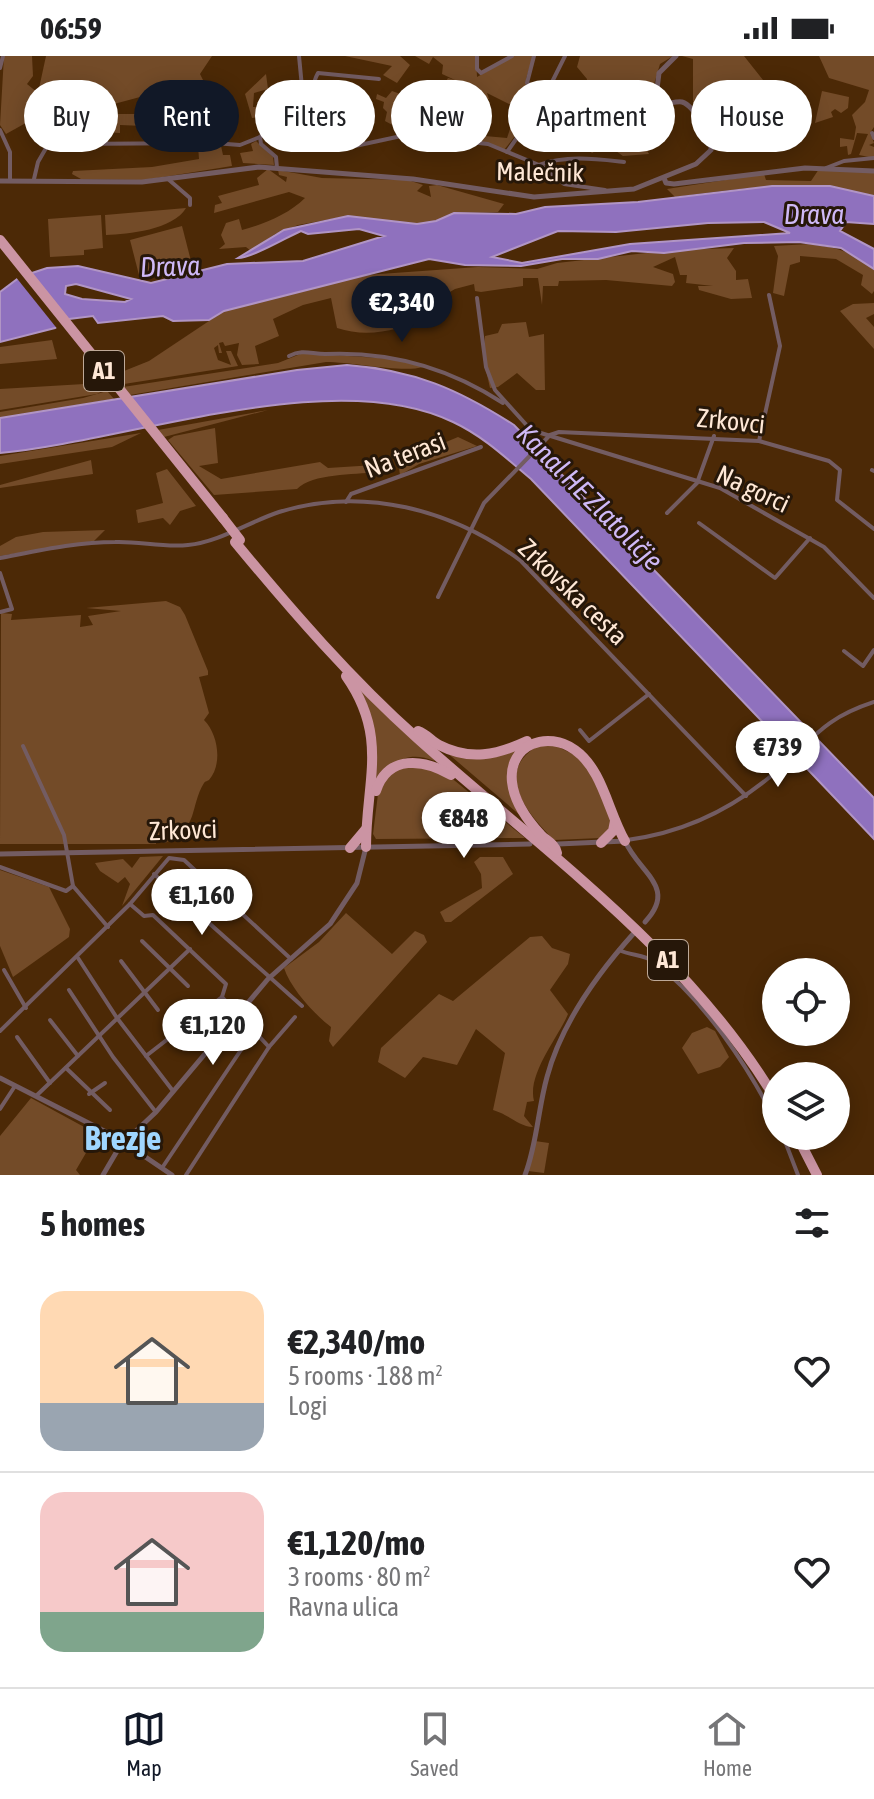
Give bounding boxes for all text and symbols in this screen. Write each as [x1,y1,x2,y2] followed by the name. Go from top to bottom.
[40,11,102,45] text: 06:59
[24,80,118,152] chip: Buy
[134,80,239,152] chip: Rent
[255,80,375,152] chip: Filters
[391,80,492,152] chip: New
[508,80,675,152] chip: Apartment
[691,80,812,152] chip: House
[496,156,584,188] street label: Malečnik
[784,198,844,230] water label: Drava
[139,249,201,283] water label: Drava
[337,276,467,344] pin: €2,340
[369,287,435,317] text: €2,340
[84,351,124,391] road number: A1
[695,403,767,439] street label: Zrkovci
[510,417,670,577] water label: Kanal HE Zlatoličje
[360,426,450,484] street label: Na terasi
[712,459,794,519] street label: Na gorci
[512,533,634,651] street label: Zrkovska cesta
[731,721,825,789] pin: €739
[754,732,802,762] text: €739
[417,792,511,860] pin: €848
[440,803,488,833] text: €848
[148,814,218,846] street label: Zrkovci
[137,869,267,937] pin: €1,160
[169,880,235,910] text: €1,160
[648,940,688,980] road number: A1
[762,958,850,1150] map controls
[762,958,850,1046] button: locate
[148,999,278,1067] pin: €1,120
[180,1010,246,1040] text: €1,120
[762,1062,850,1150] button: layers
[84,1118,162,1157] district label: Brezje
[790,1201,834,1245] icon: filters
[40,1204,145,1243] text: 5 homes
[288,1322,425,1361] text: €2,340/mo
[104,1323,200,1419] icon: home
[790,1349,834,1393] icon: heart
[288,1361,443,1391] text: 5 rooms · 188 m²
[288,1391,327,1421] text: Logi
[288,1523,425,1562] text: €1,120/mo
[104,1524,200,1620] icon: home
[790,1550,834,1594] icon: heart
[288,1562,430,1592] text: 3 rooms · 80 m²
[288,1592,399,1622] text: Ravna ulica
[122,1707,166,1781] tab: Map
[410,1707,459,1781] tab: Saved
[703,1707,752,1781] tab: Home

